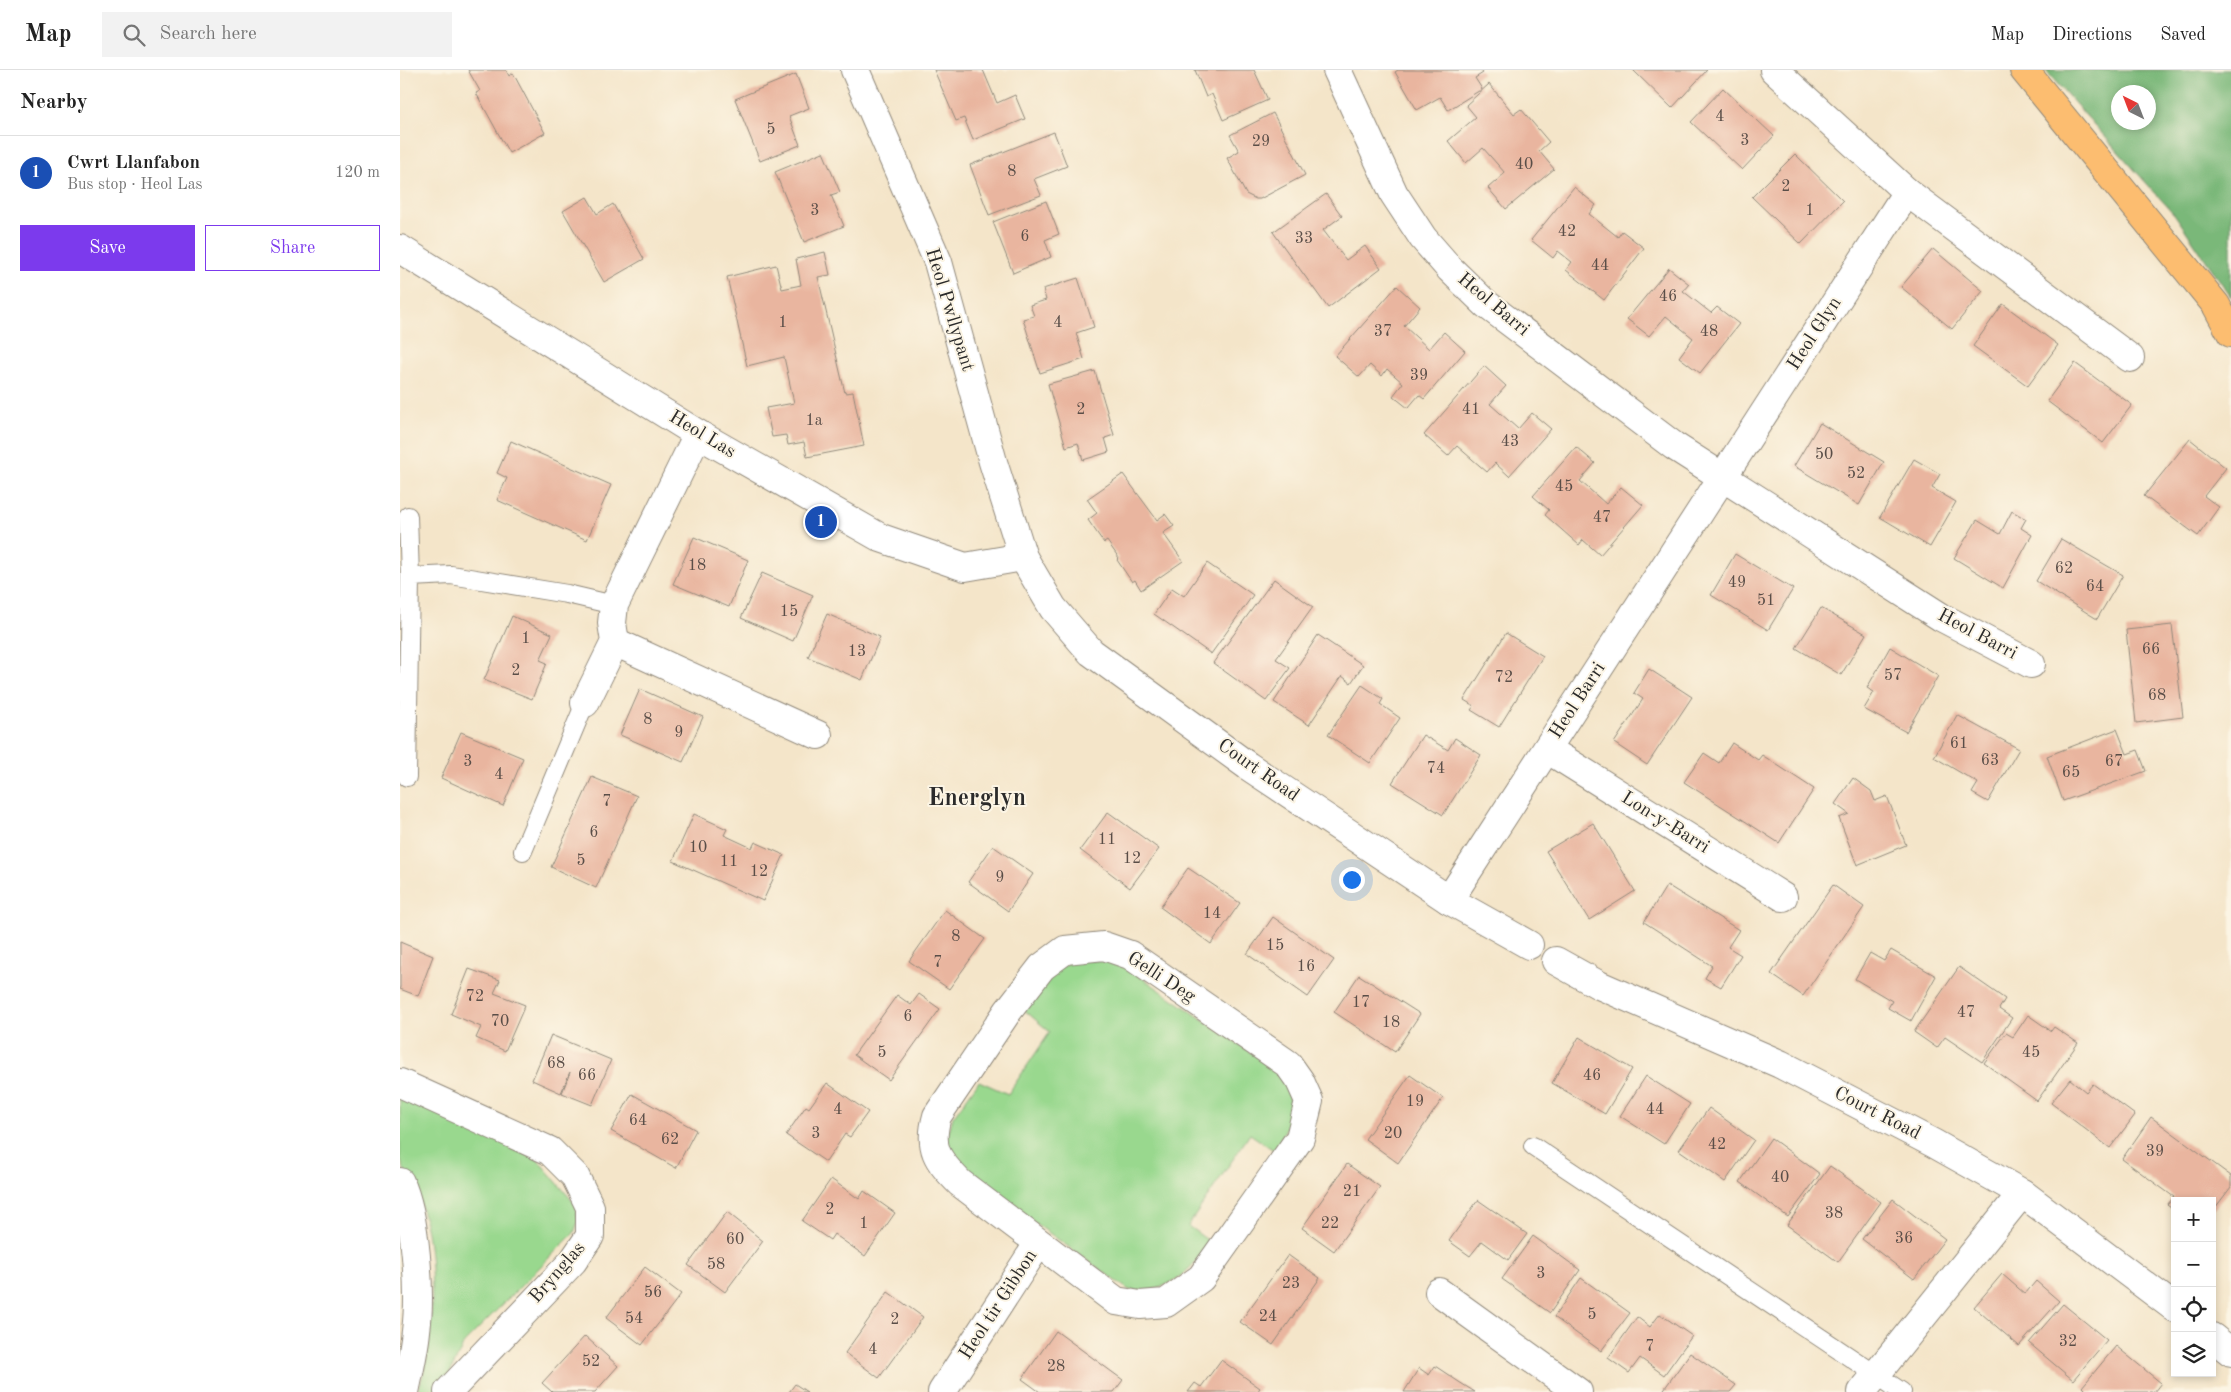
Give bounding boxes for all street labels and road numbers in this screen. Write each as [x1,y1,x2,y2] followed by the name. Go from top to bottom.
[921,246,977,374] street label: Heol Pwllypant
[1454,270,1532,340] street label: Heol Barri
[1785,294,1845,374] street label: Heol Glyn
[665,408,739,462] street label: Heol Las
[1934,606,2020,664] street label: Heol Barri
[1546,659,1610,743] street label: Heol Barri
[1214,736,1302,806] street label: Court Road
[1618,789,1712,857] street label: Lon-y-Barri
[1124,949,1199,1007] street label: Gelli Deg
[1831,1084,1923,1144] street label: Court Road
[526,1239,590,1307] street label: Brynglas
[957,1247,1041,1363] street label: Heol tir Gibbon

